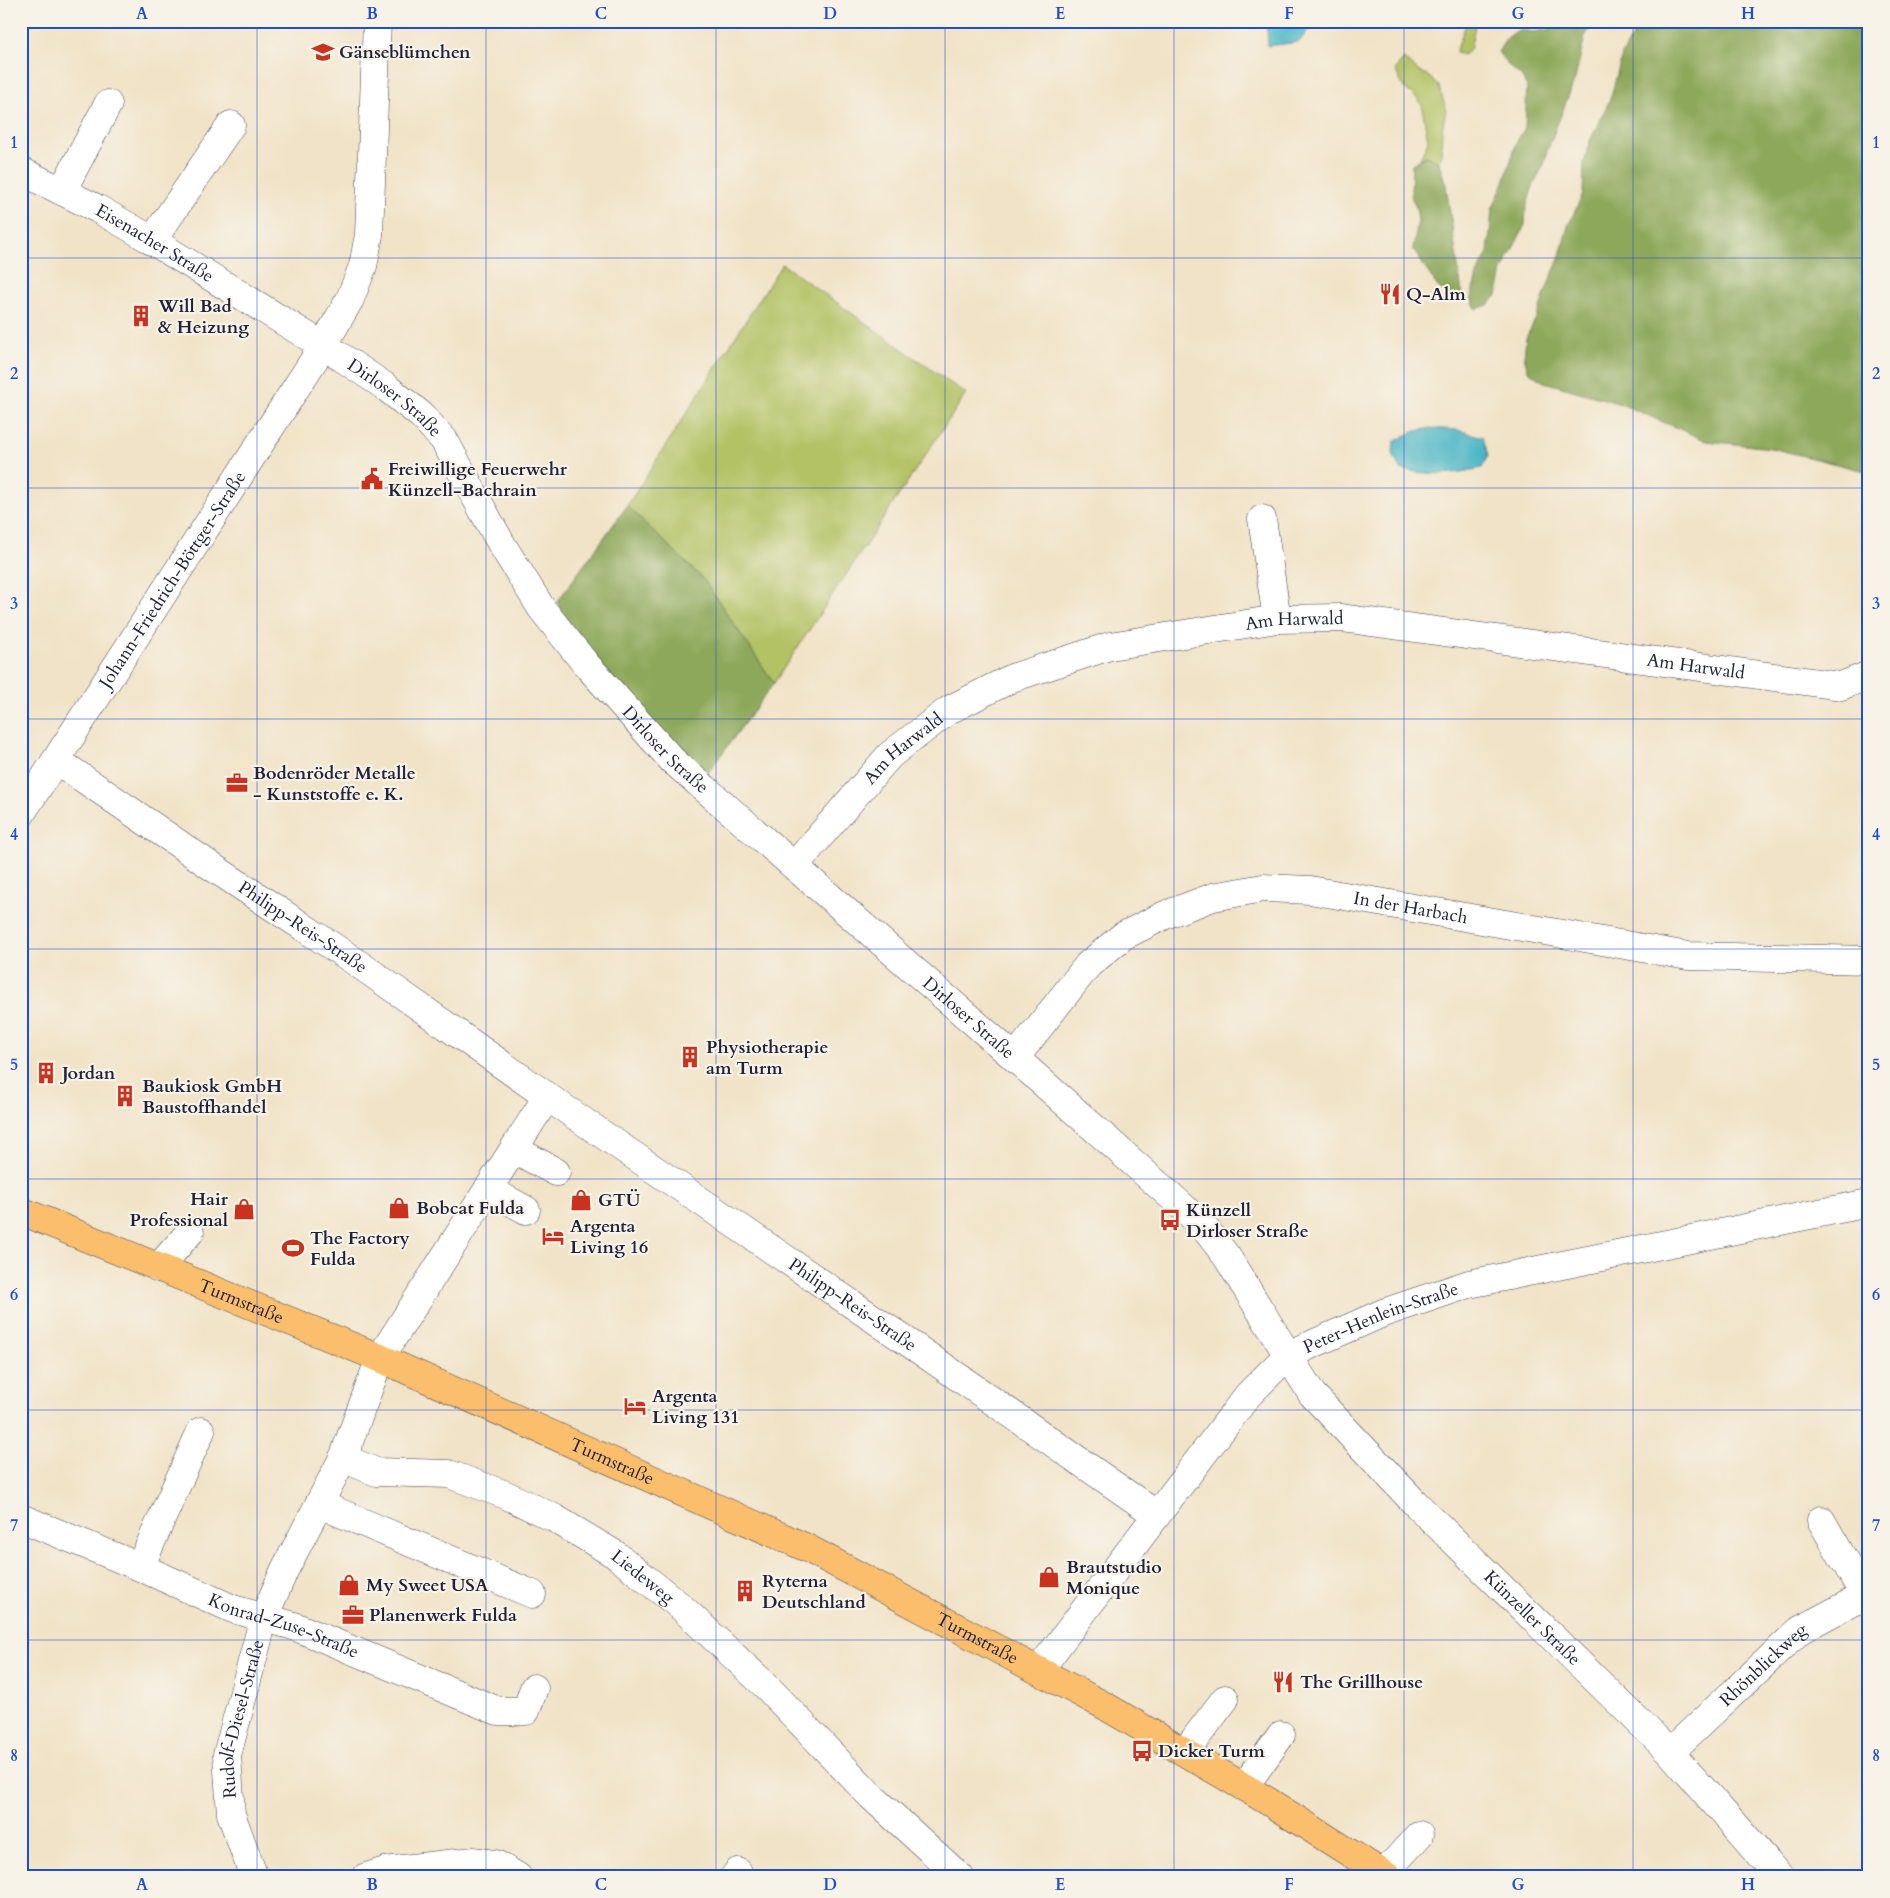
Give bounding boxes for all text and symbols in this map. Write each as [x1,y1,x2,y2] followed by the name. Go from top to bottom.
[136,3,148,25] text: A
[366,3,378,25] text: B
[595,3,607,25] text: C
[823,3,837,25] text: D
[1055,3,1065,25] text: E
[1284,3,1294,25] text: F
[1511,3,1525,25] text: G
[1741,3,1755,25] text: H
[310,39,336,65] school or university icon: Gänseblümchen
[339,40,471,65] place label: Gänseblümchen
[10,132,18,154] text: 1
[1872,132,1880,154] text: 1
[91,198,219,288] street label: Eisenacher Straße
[1377,281,1403,307] restaurant icon: Q-Alm
[1406,282,1466,307] place label: Q-Alm
[157,294,249,340] place label: Will Bad & Heizung
[128,303,154,329] building icon: Will Bad & Heizung
[343,352,448,442] street label: Dirloser Straße
[10,363,18,385] text: 2
[1872,363,1880,385] text: 2
[388,457,568,503] place label: Freiwillige Feuerwehr Künzell-Bachrain
[91,466,252,695] street label: Johann-Friedrich-Böttger-Straße
[359,466,385,492] public building icon: Freiwillige Feuerwehr Künzell-Bachrain
[10,593,18,615] text: 3
[1872,593,1880,615] text: 3
[1243,605,1344,636] street label: Am Harwald
[1645,647,1747,685] street label: Am Harwald
[617,700,714,799] street label: Dirloser Straße
[858,706,948,790] street label: Am Harwald
[253,761,416,807] place label: Bodenröder Metalle - Kunststoffe e. K.
[224,770,250,796] office icon: Bodenröder Metalle - Kunststoffe e. K.
[10,824,18,846] text: 4
[1872,824,1880,846] text: 4
[233,875,372,979] street label: Philipp-Reis-Straße
[1352,885,1470,930] street label: In der Harbach
[917,971,1020,1065] street label: Dirloser Straße
[706,1035,829,1081] place label: Physiotherapie am Turm
[677,1044,703,1070] building icon: Physiotherapie am Turm
[10,1054,18,1076] text: 5
[1872,1054,1880,1076] text: 5
[33,1060,59,1086] building icon: Jordan
[59,1061,116,1086] place label: Jordan
[142,1074,282,1120] place label: Baukiosk GmbH Baustoffhandel
[112,1083,138,1109] building icon: Baukiosk GmbH Baustoffhandel
[129,1187,229,1233] place label: Hair Professional
[568,1187,594,1213] shop icon: GTÜ
[598,1188,641,1213] place label: GTÜ
[386,1195,412,1221] shop icon: Bobcat Fulda
[231,1196,257,1222] shop icon: Hair Professional
[416,1196,524,1221] place label: Bobcat Fulda
[1186,1198,1309,1244] place label: Künzell Dirloser Straße
[1157,1207,1183,1233] bus stop icon: Künzell Dirloser Straße
[570,1214,648,1260] place label: Argenta Living 16
[540,1223,566,1249] hotel icon: Argenta Living 16
[310,1226,410,1272] place label: The Factory Fulda
[280,1235,306,1261] sports icon: The Factory Fulda
[783,1252,922,1357] street label: Philipp-Reis-Straße
[195,1273,288,1330] street label: Turmstraße
[1299,1276,1461,1359] street label: Peter-Henlein-Straße
[10,1284,18,1306] text: 6
[1872,1284,1880,1306] text: 6
[652,1384,739,1430] place label: Argenta Living 131
[622,1393,648,1419] hotel icon: Argenta Living 131
[566,1432,658,1491] street label: Turmstraße
[10,1515,18,1537] text: 7
[1872,1515,1880,1537] text: 7
[606,1543,681,1610] street label: Liedeweg
[1066,1555,1162,1601] place label: Brautstudio Monique
[1036,1564,1062,1590] shop icon: Brautstudio Monique
[1478,1564,1586,1671] street label: Künzeller Straße
[762,1569,867,1615] place label: Ryterna Deutschland
[336,1572,362,1598] shop icon: My Sweet USA
[366,1573,489,1598] place label: My Sweet USA
[732,1578,758,1604] building icon: Ryterna Deutschland
[204,1587,363,1664] street label: Konrad-Zuse-Straße
[340,1602,366,1628] office icon: Planenwerk Fulda
[369,1603,517,1628] place label: Planenwerk Fulda
[932,1606,1023,1670] street label: Turmstraße
[1714,1616,1812,1712] street label: Rhönblickweg
[214,1637,270,1799] street label: Rudolf-Diesel-Straße
[1270,1669,1296,1695] restaurant icon: The Grillhouse
[1300,1670,1423,1695] place label: The Grillhouse
[1129,1738,1155,1764] bus stop icon: Dicker Turm
[1158,1739,1265,1764] place label: Dicker Turm
[10,1745,18,1767] text: 8
[1872,1745,1880,1767] text: 8
[136,1874,148,1896] text: A
[366,1874,378,1896] text: B
[595,1874,607,1896] text: C
[823,1874,837,1896] text: D
[1055,1874,1065,1896] text: E
[1284,1874,1294,1896] text: F
[1511,1874,1525,1896] text: G
[1741,1874,1755,1896] text: H

